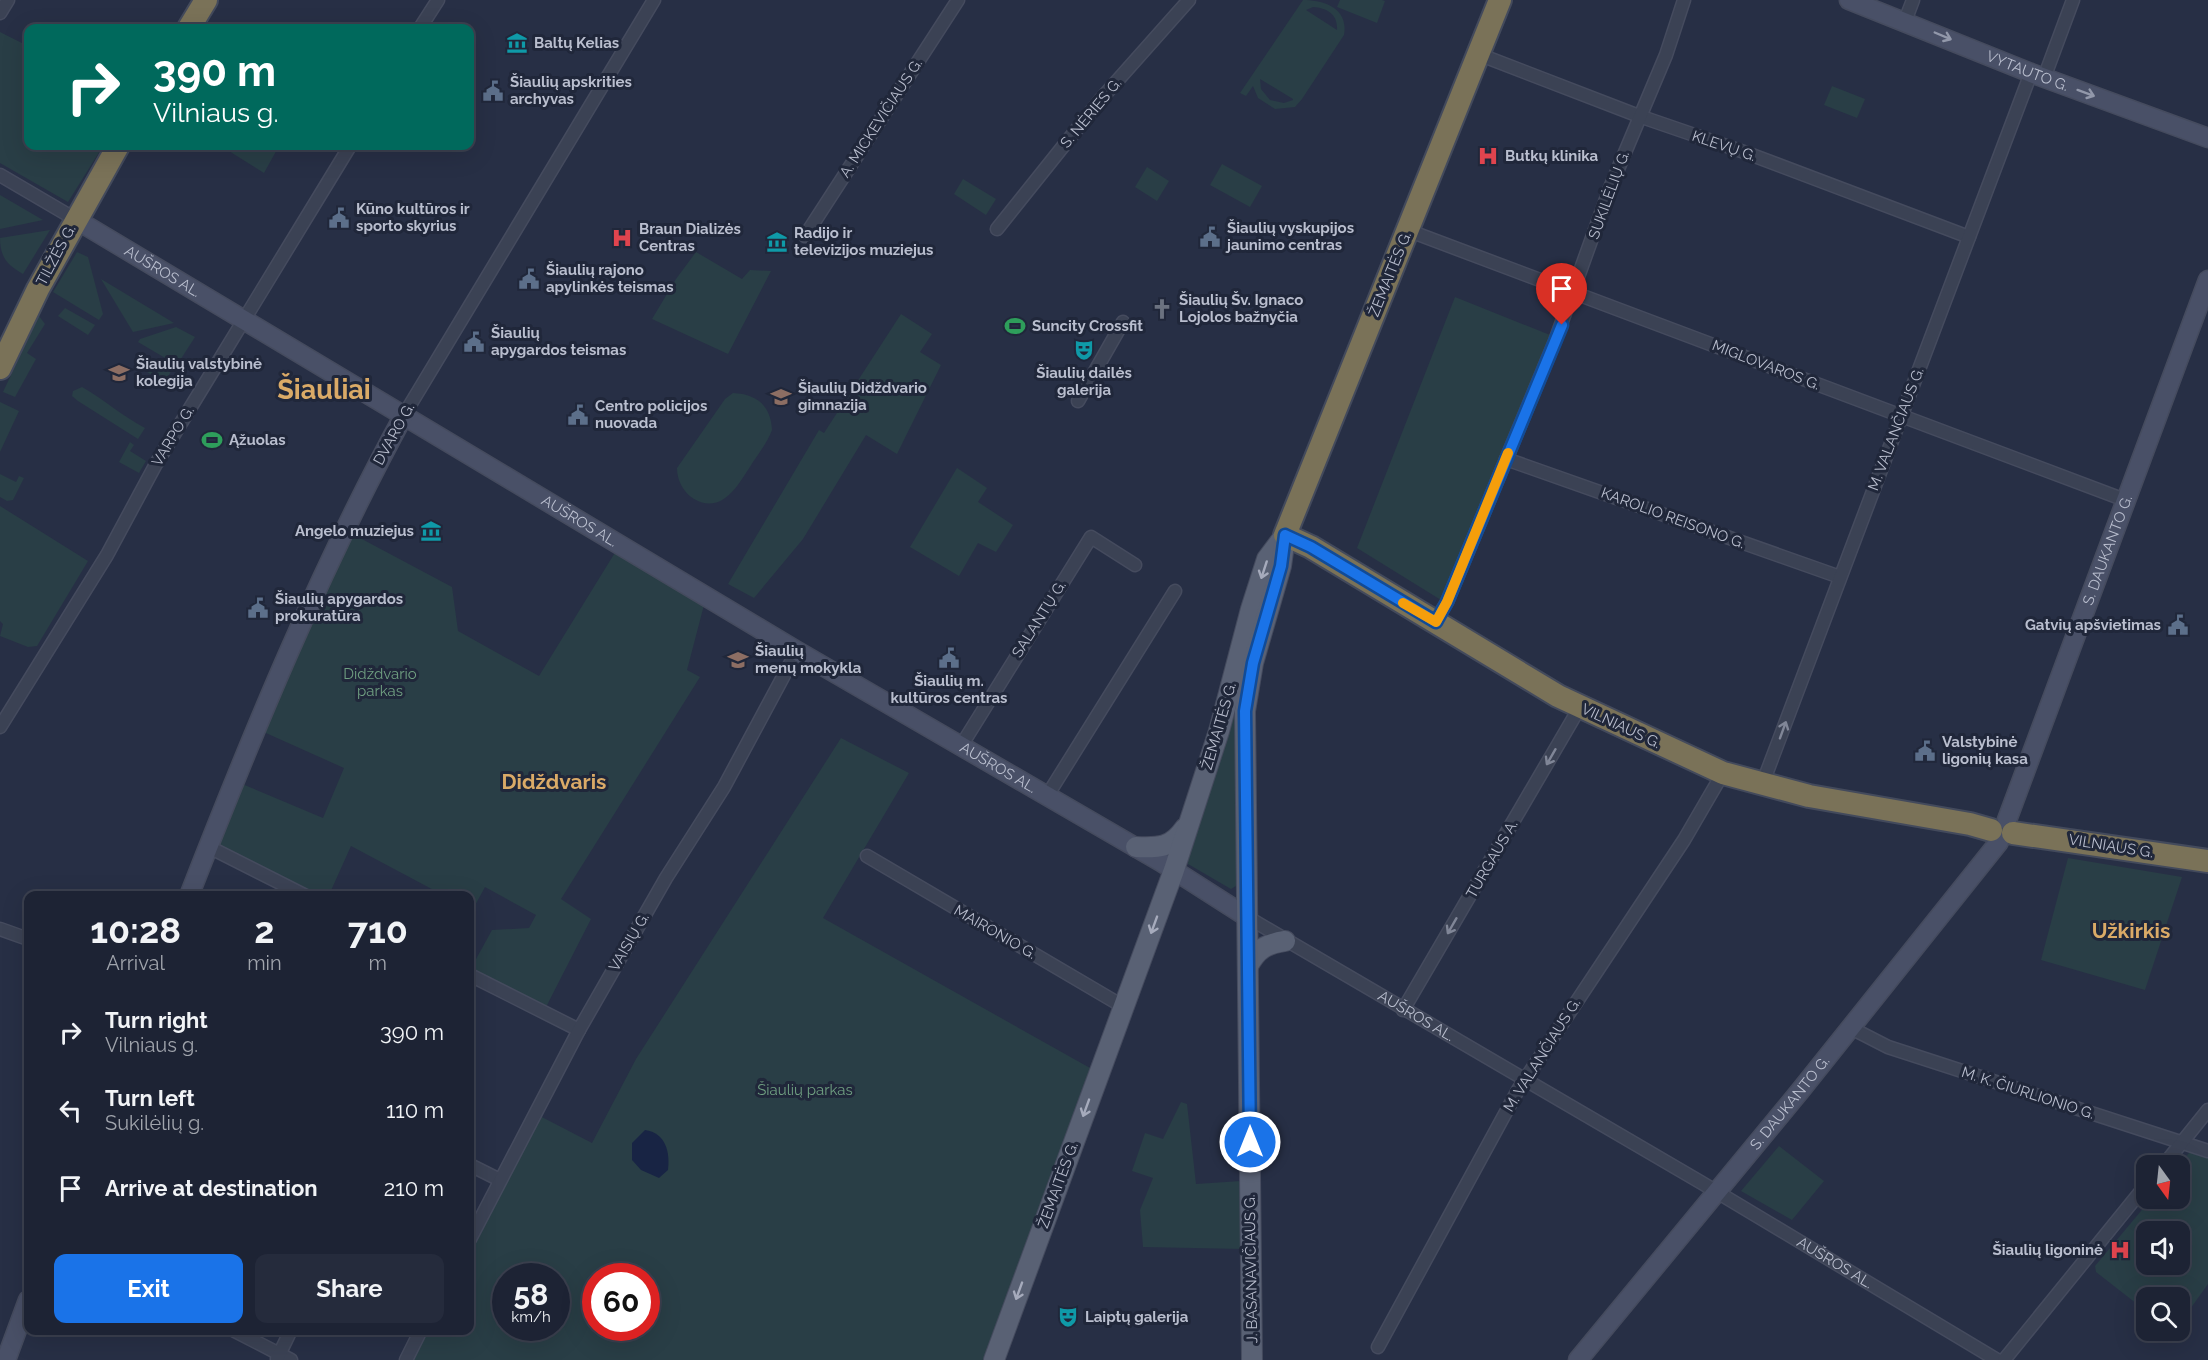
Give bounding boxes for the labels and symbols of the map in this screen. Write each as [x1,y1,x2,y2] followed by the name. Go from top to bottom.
[505,31,529,55] museum icon: Baltų Kelias
[1933,31,1952,42] one-way arrow
[534,34,619,52] place label: Baltų Kelias
[1984,47,2071,95] street label: VYTAUTO G.
[835,55,926,181] street label: A. MICKEVIČIAUS G.
[510,73,632,108] place label: Šiaulių apskrities archyvas
[1056,74,1125,152] street label: S. NĖRIES G.
[481,79,505,103] public building icon: Šiaulių apskrities archyvas
[2076,88,2094,99] one-way arrow
[1690,127,1758,165] street label: KLEVŲ G.
[1476,144,1500,168] hospital icon: Butkų klinika
[1505,147,1599,165] place label: Butkų klinika
[1584,148,1633,242] street label: SUKILĖLIŲ G.
[356,200,470,235] place label: Kūno kultūros ir sporto skyrius
[327,206,351,230] public building icon: Kūno kultūros ir sporto skyrius
[1225,219,1354,254] place label: Šiaulių vyskupijos jaunimo centras
[639,220,741,255] place label: Braun Dializės Centras
[32,221,80,289] street label: TILŽĖS G.
[794,224,934,259] place label: Radijo ir televizijos muziejus
[1198,225,1222,249] public building icon: Šiaulių vyskupijos jaunimo centras
[610,226,634,250] hospital icon: Braun Dializės Centras
[1364,228,1415,319] street label: ŽEMAITĖS G.
[765,230,789,254] museum icon: Radijo ir televizijos muziejus
[121,242,204,301] street label: AUŠROS AL.
[546,261,674,296] place label: Šiaulių rajono apylinkės teismas
[1536,263,1587,325] pin
[517,267,541,291] public building icon: Šiaulių rajono apylinkės teismas
[1179,291,1303,326] place label: Šiaulių Šv. Ignaco Lojolos bažnyčia
[1150,297,1174,321] church icon: Šiaulių Šv. Ignaco Lojolos bažnyčia
[1003,314,1027,338] sports icon: Suncity Crossfit
[1032,317,1143,335] place label: Suncity Crossfit
[491,324,626,359] place label: Šiaulių apygardos teismas
[462,330,486,354] public building icon: Šiaulių apygardos teismas
[1710,336,1822,394] street label: MIGLOVAROS G.
[1072,338,1096,362] theatre icon: Šiaulių dailės galerija
[136,355,262,390] place label: Šiaulių valstybinė kolegija
[107,361,131,385] school or university icon: Šiaulių valstybinė kolegija
[1036,364,1132,399] place label: Šiaulių dailės galerija
[1863,364,1928,493] street label: M. VALANČIAUS G.
[277,372,371,405] district label: Šiauliai
[798,379,927,414] place label: Šiaulių Didždvario gimnazija
[769,385,793,409] school or university icon: Šiaulių Didždvario gimnazija
[595,397,707,432] place label: Centro policijos nuovada
[370,400,418,468] street label: DVARO G.
[148,403,198,469] street label: VARPO G.
[566,403,590,427] public building icon: Centro policijos nuovada
[200,428,224,452] sports icon: Ąžuolas
[229,431,286,449] place label: Ąžuolas
[1599,484,1747,552] street label: KAROLIO REISONO G.
[538,491,621,551] street label: AUŠROS AL.
[2079,493,2136,608] street label: S. DAUKANTO G.
[419,519,443,543] museum icon: Angelo muziejus
[295,522,414,540] place label: Angelo muziejus
[1257,560,1268,579] one-way arrow
[1008,577,1070,661] street label: SALANTŲ G.
[275,590,403,625] place label: Šiaulių apygardos prokuratūra
[246,596,270,620] public building icon: Šiaulių apygardos prokuratūra
[2166,613,2190,637] public building icon: Gatvių apšvietimas
[2025,616,2161,634] place label: Gatvių apšvietimas
[755,642,862,677] place label: Šiaulių menų mokykla
[937,646,961,670] public building icon: Šiaulių m. kultūros centras
[726,648,750,672] school or university icon: Šiaulių menų mokykla
[343,665,417,700] park label: Didždvario parkas
[890,672,1008,707] place label: Šiaulių m. kultūros centras
[1197,680,1240,772] street label: ŽEMAITĖS G.
[1578,700,1664,752] street label: VILNIAUS G.
[1778,722,1789,740] one-way arrow
[1942,733,2028,768] place label: Valstybinė ligonių kasa
[957,738,1040,797] street label: AUŠROS AL.
[1913,739,1937,763] public building icon: Valstybinė ligonių kasa
[1544,748,1556,765] one-way arrow
[502,769,606,794] district label: Didždvaris
[1462,817,1522,901] street label: TURGAUS A.
[2067,830,2155,862] street label: VILNIAUS G.
[951,901,1039,963] street label: MAIRONIO G.
[605,909,653,975] street label: VAISIŲ G.
[1147,915,1158,934] one-way arrow
[1446,917,1458,934] one-way arrow
[2092,918,2170,943] district label: Užkirkis
[1375,987,1458,1045] street label: AUŠROS AL.
[1499,994,1584,1115] street label: M. VALANČIAUS G.
[1746,1052,1833,1154] street label: S. DAUKANTO G.
[1959,1062,2097,1123] street label: M. K. ČIURLIONIO G.
[757,1080,853,1099] park label: Šiaulių parkas
[1080,1098,1091,1117] one-way arrow
[1218,1110,1282,1174] position arrow
[1033,1139,1082,1231] street label: ŽEMAITĖS G.
[2136,1155,2190,1209] north arrow
[1240,1194,1261,1344] street label: J. BASANAVIČIAUS G.
[1794,1233,1876,1292] street label: AUŠROS AL.
[2108,1238,2132,1262] hospital icon: Šiaulių ligoninė
[1993,1241,2103,1259] place label: Šiaulių ligoninė
[582,1263,660,1341] speed limit sign: 60
[1013,1281,1024,1300] one-way arrow
[1056,1305,1080,1329] theatre icon: Laiptų galerija
[1085,1308,1189,1326] place label: Laiptų galerija

